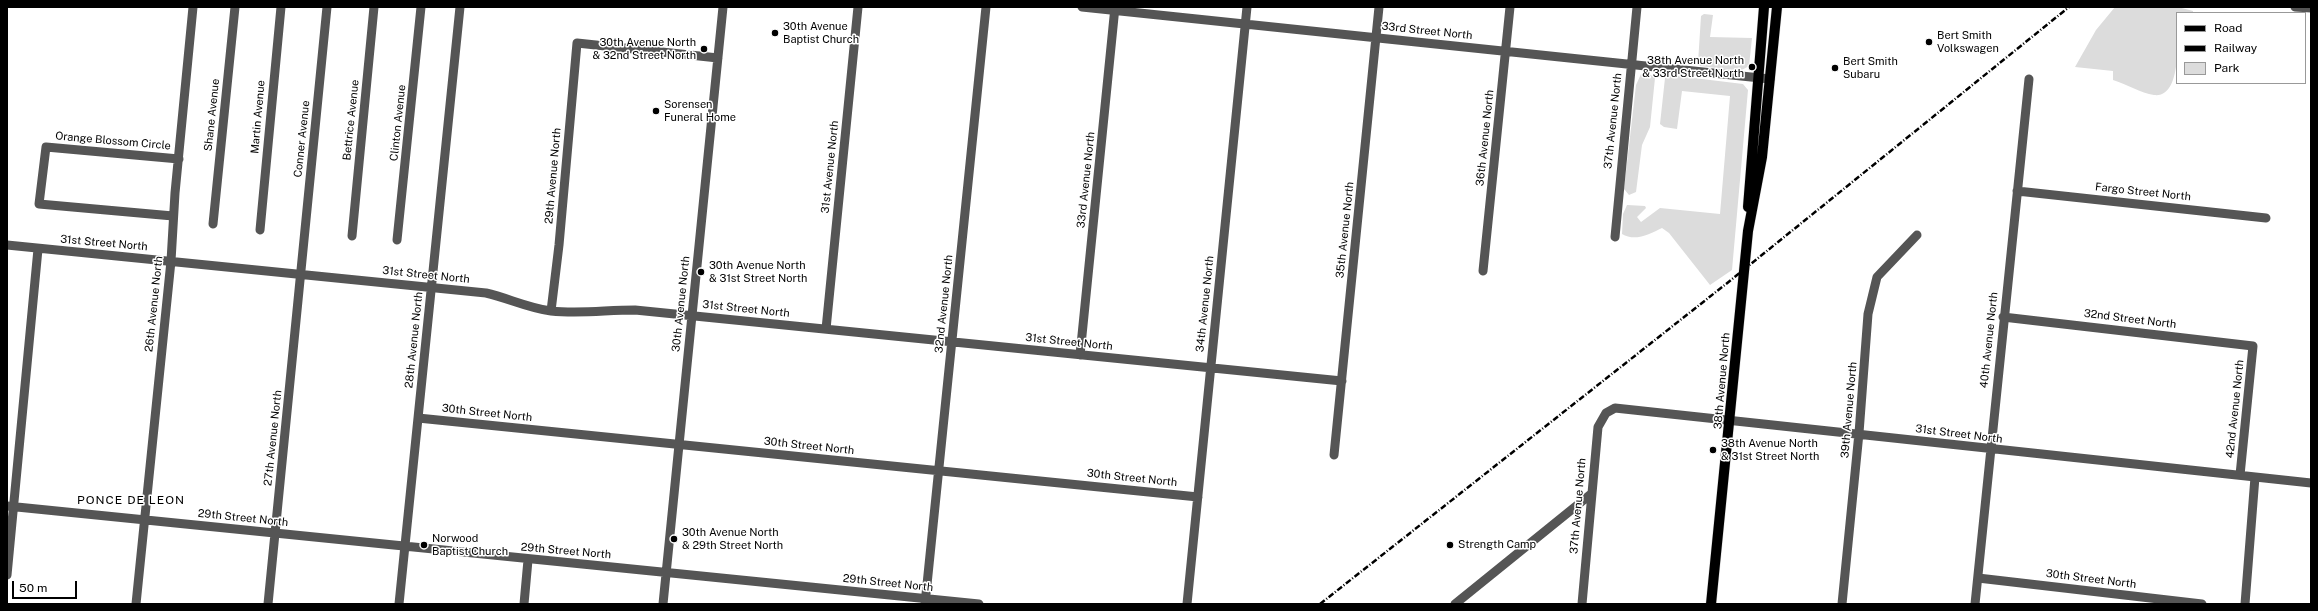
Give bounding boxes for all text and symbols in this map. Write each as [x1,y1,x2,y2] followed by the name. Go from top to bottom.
[2176,12,2306,84] legend
[783,20,859,46] place label: 30th Avenue Baptist Church
[1381,20,1473,42] street label: 33rd Street North
[2214,21,2242,35] text: Road
[770,28,780,38] marker: 30th Avenue Baptist Church
[1937,29,1999,55] place label: Bert Smith Volkswagen
[592,36,696,62] place label: 30th Avenue North & 32nd Street North
[1924,37,1934,47] marker: Bert Smith Volkswagen
[2214,41,2257,55] text: Railway
[699,44,709,54] marker: 30th Avenue North & 32nd Street North
[1642,54,1744,80] place label: 38th Avenue North & 33rd Street North
[1843,55,1898,81] place label: Bert Smith Subaru
[2214,61,2240,75] text: Park
[1747,62,1757,72] marker: 38th Avenue North & 33rd Street North
[1830,63,1840,73] marker: Bert Smith Subaru
[1601,72,1625,170] street label: 37th Avenue North
[202,78,222,152] street label: Shane Avenue
[340,79,362,161] street label: Bettrice Avenue
[248,80,268,154] street label: Martin Avenue
[387,84,409,162] street label: Clinton Avenue
[1473,89,1497,187] street label: 36th Avenue North
[664,98,736,124] place label: Sorensen Funeral Home
[291,100,313,178] street label: Conner Avenue
[651,106,661,116] marker: Sorensen Funeral Home
[819,120,841,214] street label: 31st Avenue North
[542,127,564,225] street label: 29th Avenue North
[55,129,171,153] street label: Orange Blossom Circle
[1074,131,1098,229] street label: 33rd Avenue North
[2094,180,2192,204] street label: Fargo Street North
[1333,181,1357,279] street label: 35th Avenue North
[60,233,148,253] street label: 31st Street North
[932,254,956,354] street label: 32nd Avenue North
[142,255,166,353] street label: 26th Avenue North
[669,255,693,353] street label: 30th Avenue North
[1193,255,1217,353] street label: 34th Avenue North
[709,259,807,285] place label: 30th Avenue North & 31st Street North
[382,264,470,286] street label: 31st Street North
[696,267,706,277] marker: 30th Avenue North & 31st Street North
[402,291,426,389] street label: 28th Avenue North
[1977,291,2001,389] street label: 40th Avenue North
[702,298,790,320] street label: 31st Street North
[2083,307,2177,331] street label: 32nd Street North
[1025,331,1113,353] street label: 31st Street North
[1711,332,1733,430] street label: 38th Avenue North
[2223,359,2247,459] street label: 42nd Avenue North
[1838,361,1860,459] street label: 39th Avenue North
[261,390,285,486] street label: 27th Avenue North
[441,402,533,424] street label: 30th Street North
[1915,422,2003,446] street label: 31st Street North
[763,435,855,457] street label: 30th Street North
[1721,437,1819,463] place label: 38th Avenue North & 31st Street North
[1708,445,1718,455] marker: 38th Avenue North & 31st Street North
[1567,457,1589,555] street label: 37th Avenue North
[1086,467,1178,489] street label: 30th Street North
[77,493,185,507] district label: PONCE DE LEON
[197,507,289,529] street label: 29th Street North
[682,526,783,552] place label: 30th Avenue North & 29th Street North
[432,532,508,558] place label: Norwood Baptist Church
[669,534,679,544] marker: 30th Avenue North & 29th Street North
[1458,538,1536,552] place label: Strength Camp
[419,540,429,550] marker: Norwood Baptist Church
[520,540,612,562] street label: 29th Street North
[1445,540,1455,550] marker: Strength Camp
[2045,567,2137,591] street label: 30th Street North
[842,572,934,594] street label: 29th Street North
[14,573,79,599] scale bar
[19,581,47,595] text: 50 m

